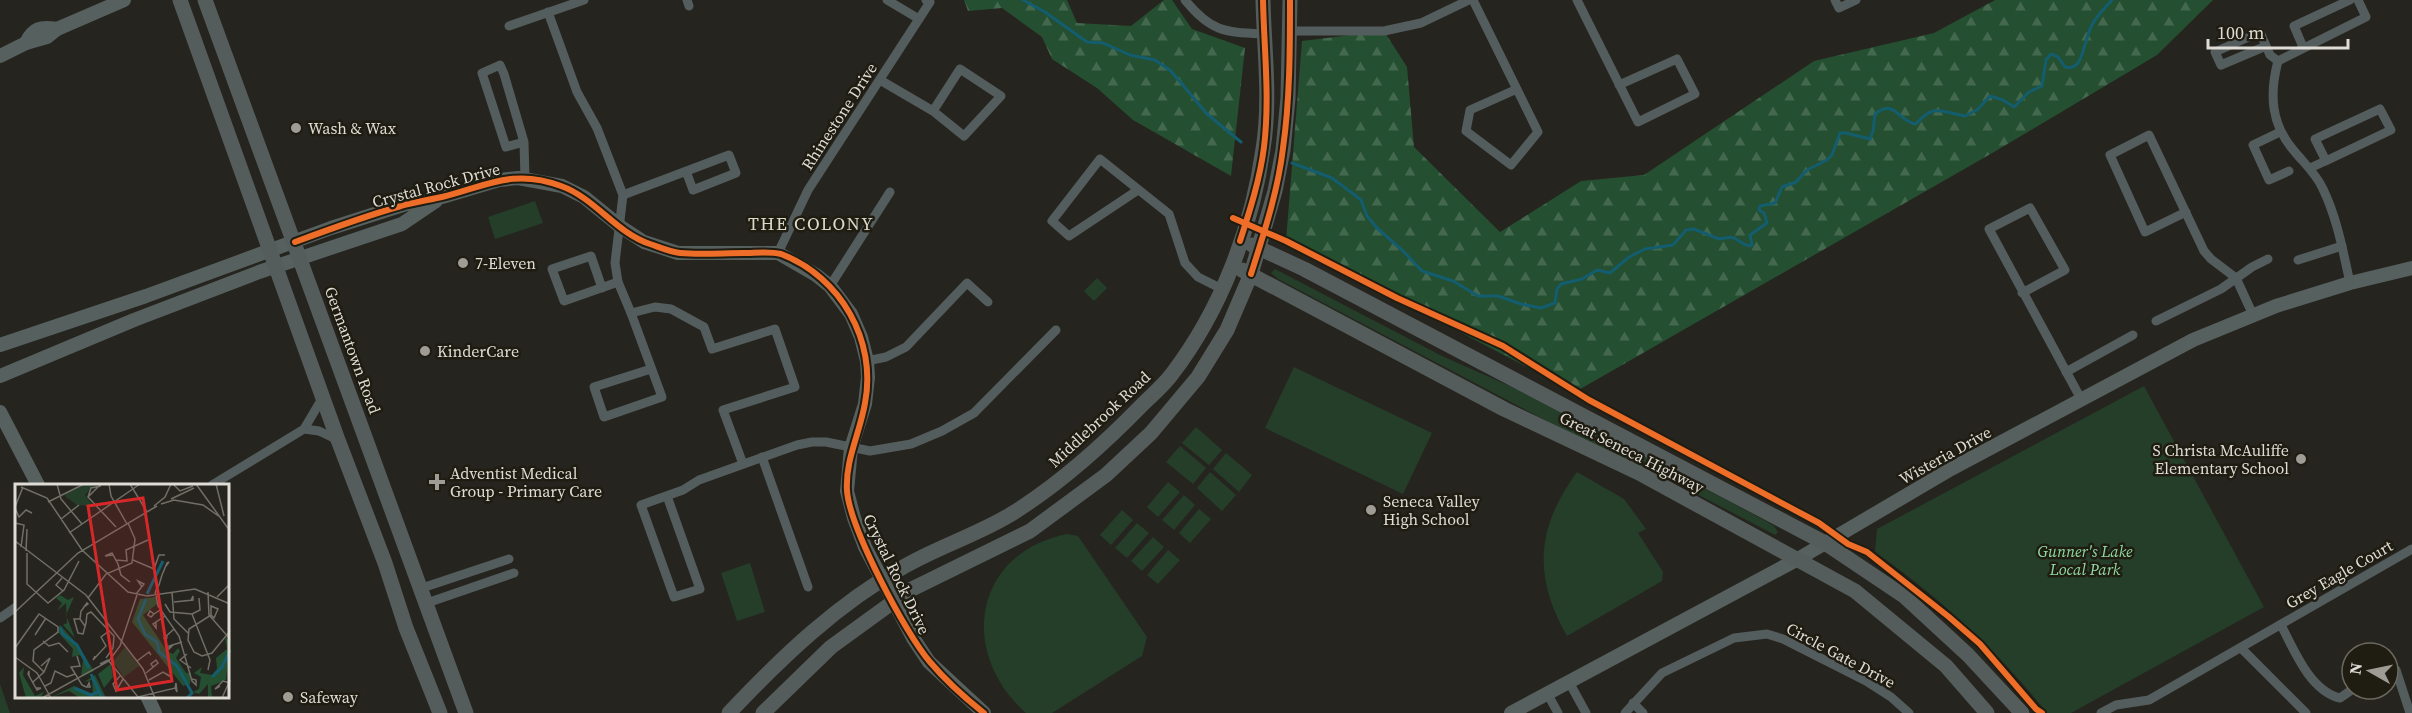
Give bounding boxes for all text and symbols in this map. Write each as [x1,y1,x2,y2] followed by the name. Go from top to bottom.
[2208,12,2348,50] scale bar
[2217,20,2264,45] text: 100 m
[796,58,882,174] street label: Rhinestone Drive
[308,117,397,139] place label: Wash & Wax
[289,121,303,135] marker: Wash & Wax
[370,157,502,213] street label: Crystal Rock Drive
[748,211,874,236] district label: THE COLONY
[475,252,536,274] place label: 7-Eleven
[456,256,470,270] marker: 7-Eleven
[320,283,386,417] street label: Germantown Road
[437,340,519,362] place label: KinderCare
[418,344,432,358] marker: KinderCare
[1043,366,1155,472] street label: Middlebrook Road
[1556,406,1709,498] street label: Great Seneca Highway
[1895,421,1995,489] street label: Wisteria Drive
[2152,439,2289,479] place label: S Christa McAuliffe Elementary School
[2294,452,2308,466] marker: S Christa McAuliffe Elementary School
[450,462,602,502] place label: Adventist Medical Group - Primary Care
[428,473,446,491] marker: Adventist Medical Group - Primary Care
[15,484,230,698] inset map
[1383,490,1481,530] place label: Seneca Valley High School
[1364,503,1378,517] marker: Seneca Valley High School
[858,510,936,638] street label: Crystal Rock Drive
[2281,534,2397,614] street label: Grey Eagle Court
[2037,540,2133,580] park label: Gunner's Lake Local Park
[1783,617,1899,693] street label: Circle Gate Drive
[2340,641,2400,701] north arrow
[2343,661,2367,676] text: N
[300,686,359,708] place label: Safeway
[281,690,295,704] marker: Safeway

